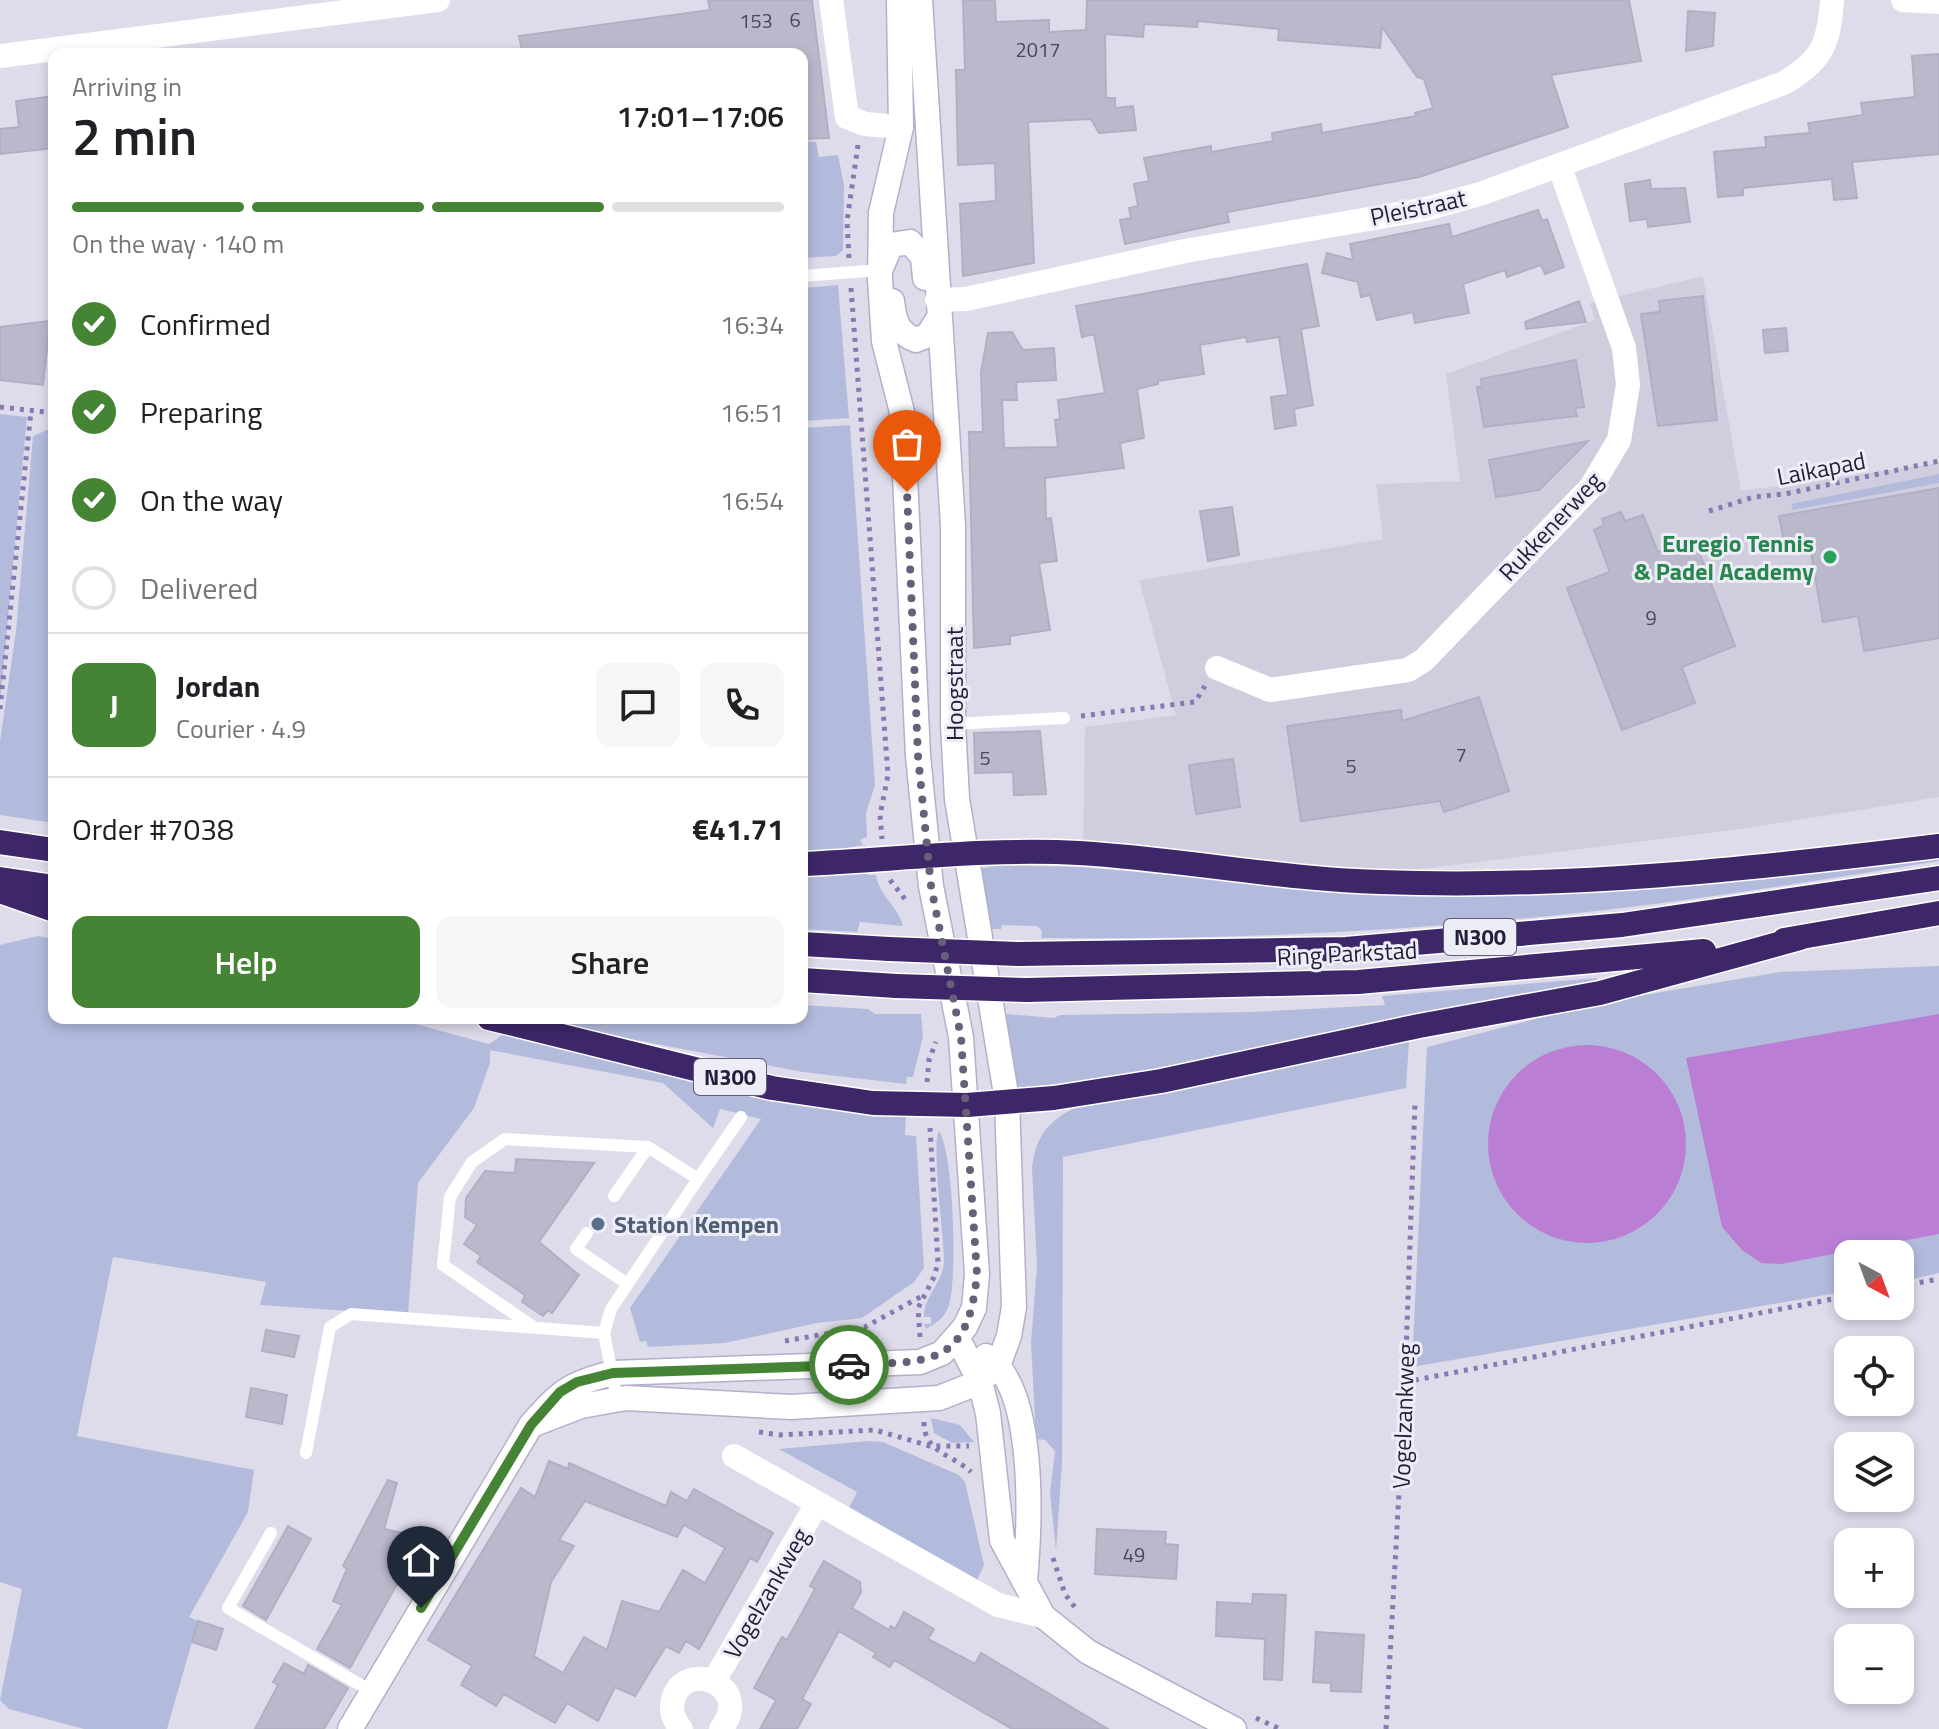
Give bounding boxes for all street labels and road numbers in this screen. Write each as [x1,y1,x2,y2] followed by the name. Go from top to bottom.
[1367,179,1470,235] street label: Pleistraat
[1774,442,1868,494] street label: Laikapad
[1490,463,1610,589] street label: Rukkenerweg
[936,626,972,741] street label: Hoogstraat
[1444,919,1516,955] road number: N300
[1276,931,1418,975] street label: Ring Parkstad
[694,1059,766,1095] road number: N300
[1382,1343,1424,1489] street label: Vogelzankweg
[714,1521,818,1665] street label: Vogelzankweg

